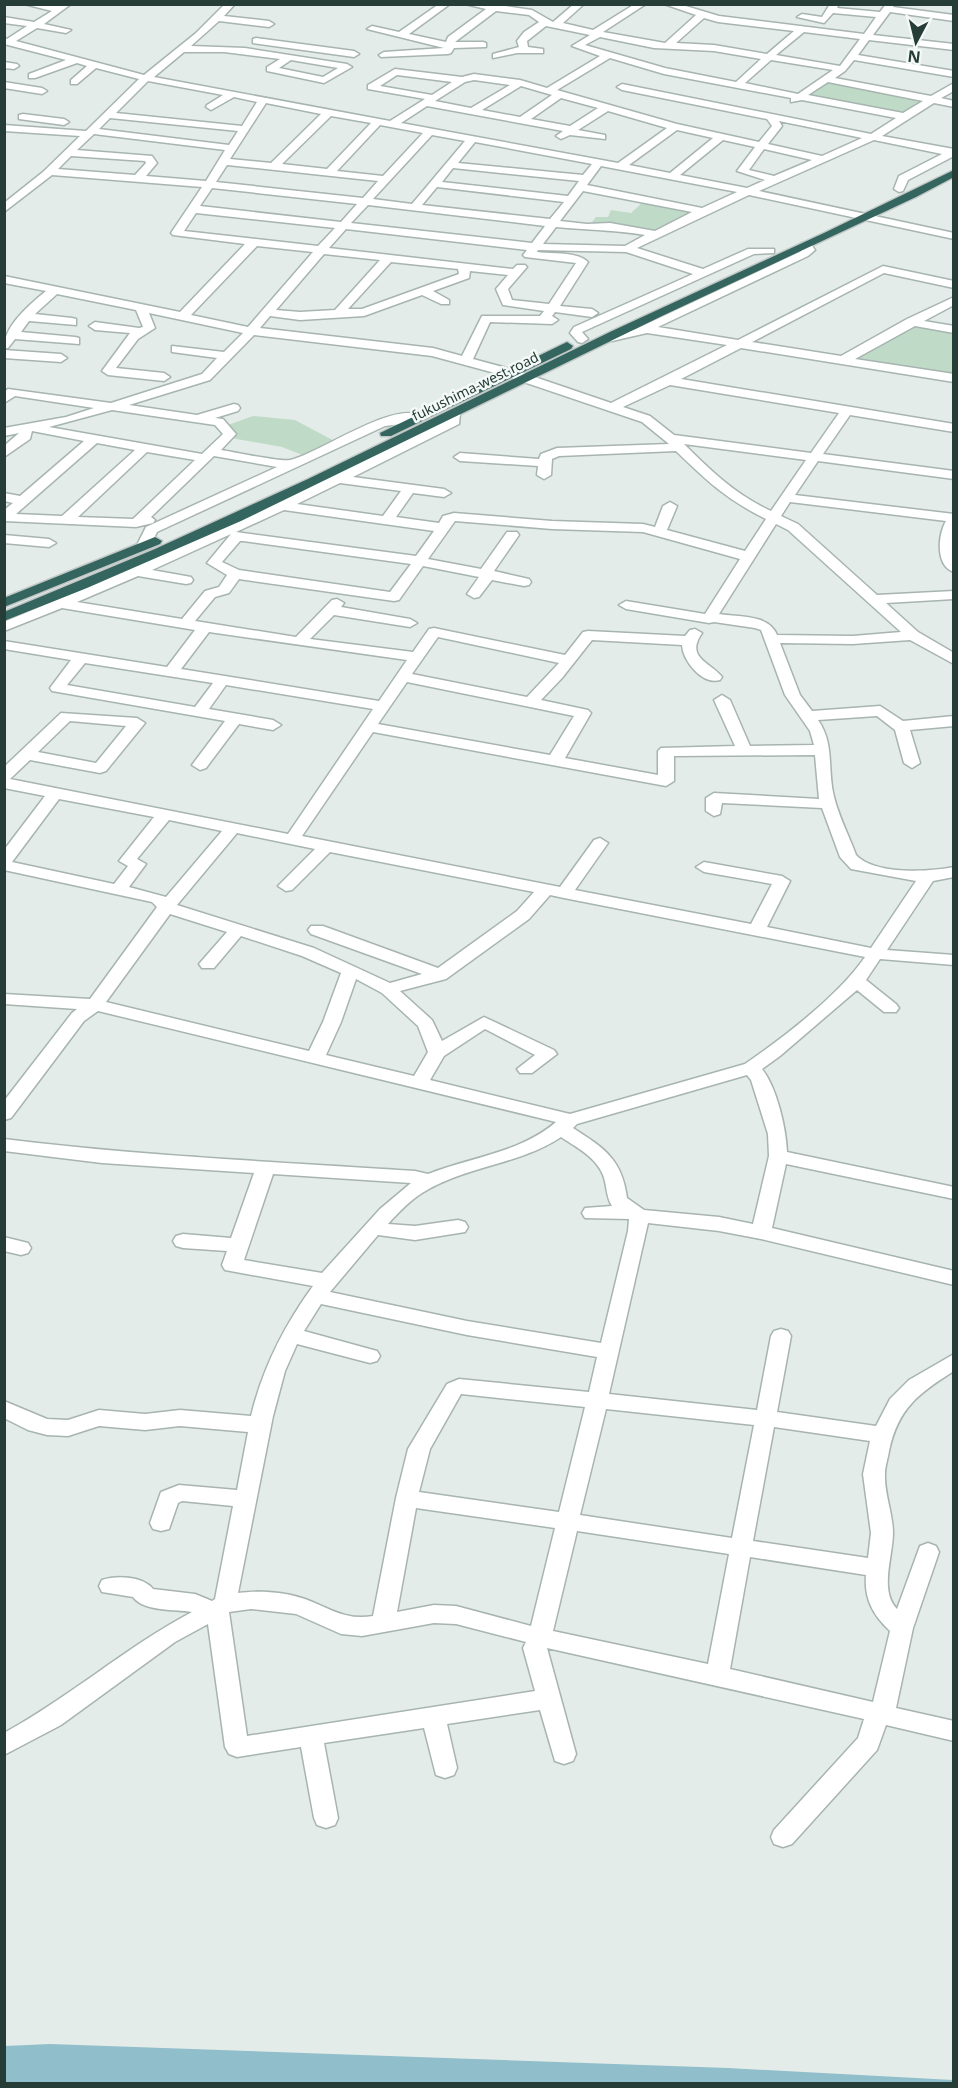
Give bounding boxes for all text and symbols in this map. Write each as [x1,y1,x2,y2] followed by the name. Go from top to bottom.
[886,12,946,72] north arrow
[906,45,922,69] text: N
[408,347,542,425] street label: fukushima-west road

